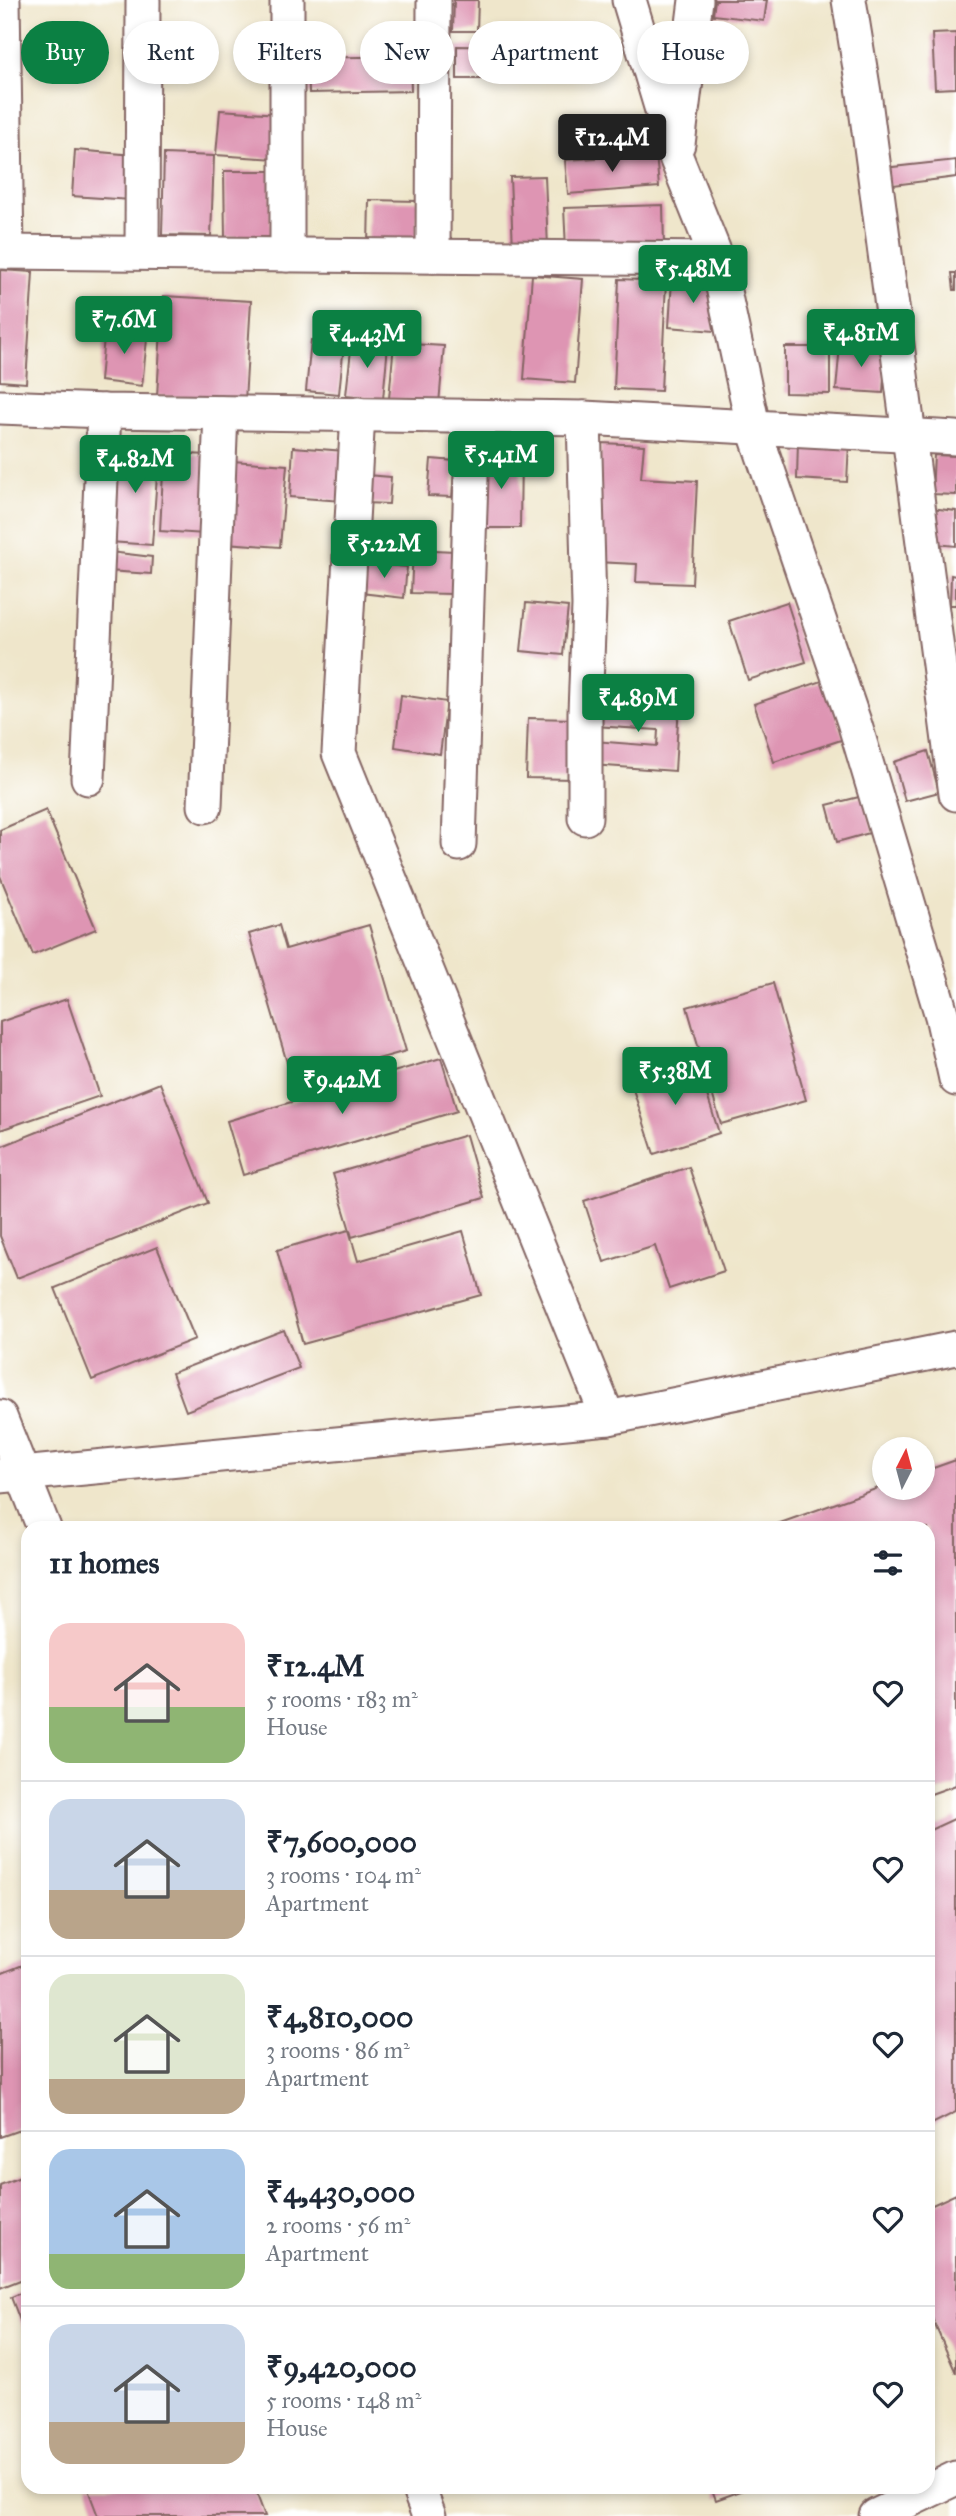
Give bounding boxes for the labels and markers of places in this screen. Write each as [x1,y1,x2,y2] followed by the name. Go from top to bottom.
[555,114,669,174] pin: ₹12.4M
[636,246,750,305] pin: ₹5.48M
[75,296,173,356] pin: ₹7.6M
[310,310,424,370] pin: ₹4.43M
[804,310,918,369] pin: ₹4.81M
[444,432,558,491] pin: ₹5.41M
[78,435,192,495] pin: ₹4.82M
[327,520,441,580] pin: ₹5.22M
[581,674,695,734] pin: ₹4.89M
[618,1048,732,1107] pin: ₹5.38M
[285,1056,399,1116] pin: ₹9.42M

